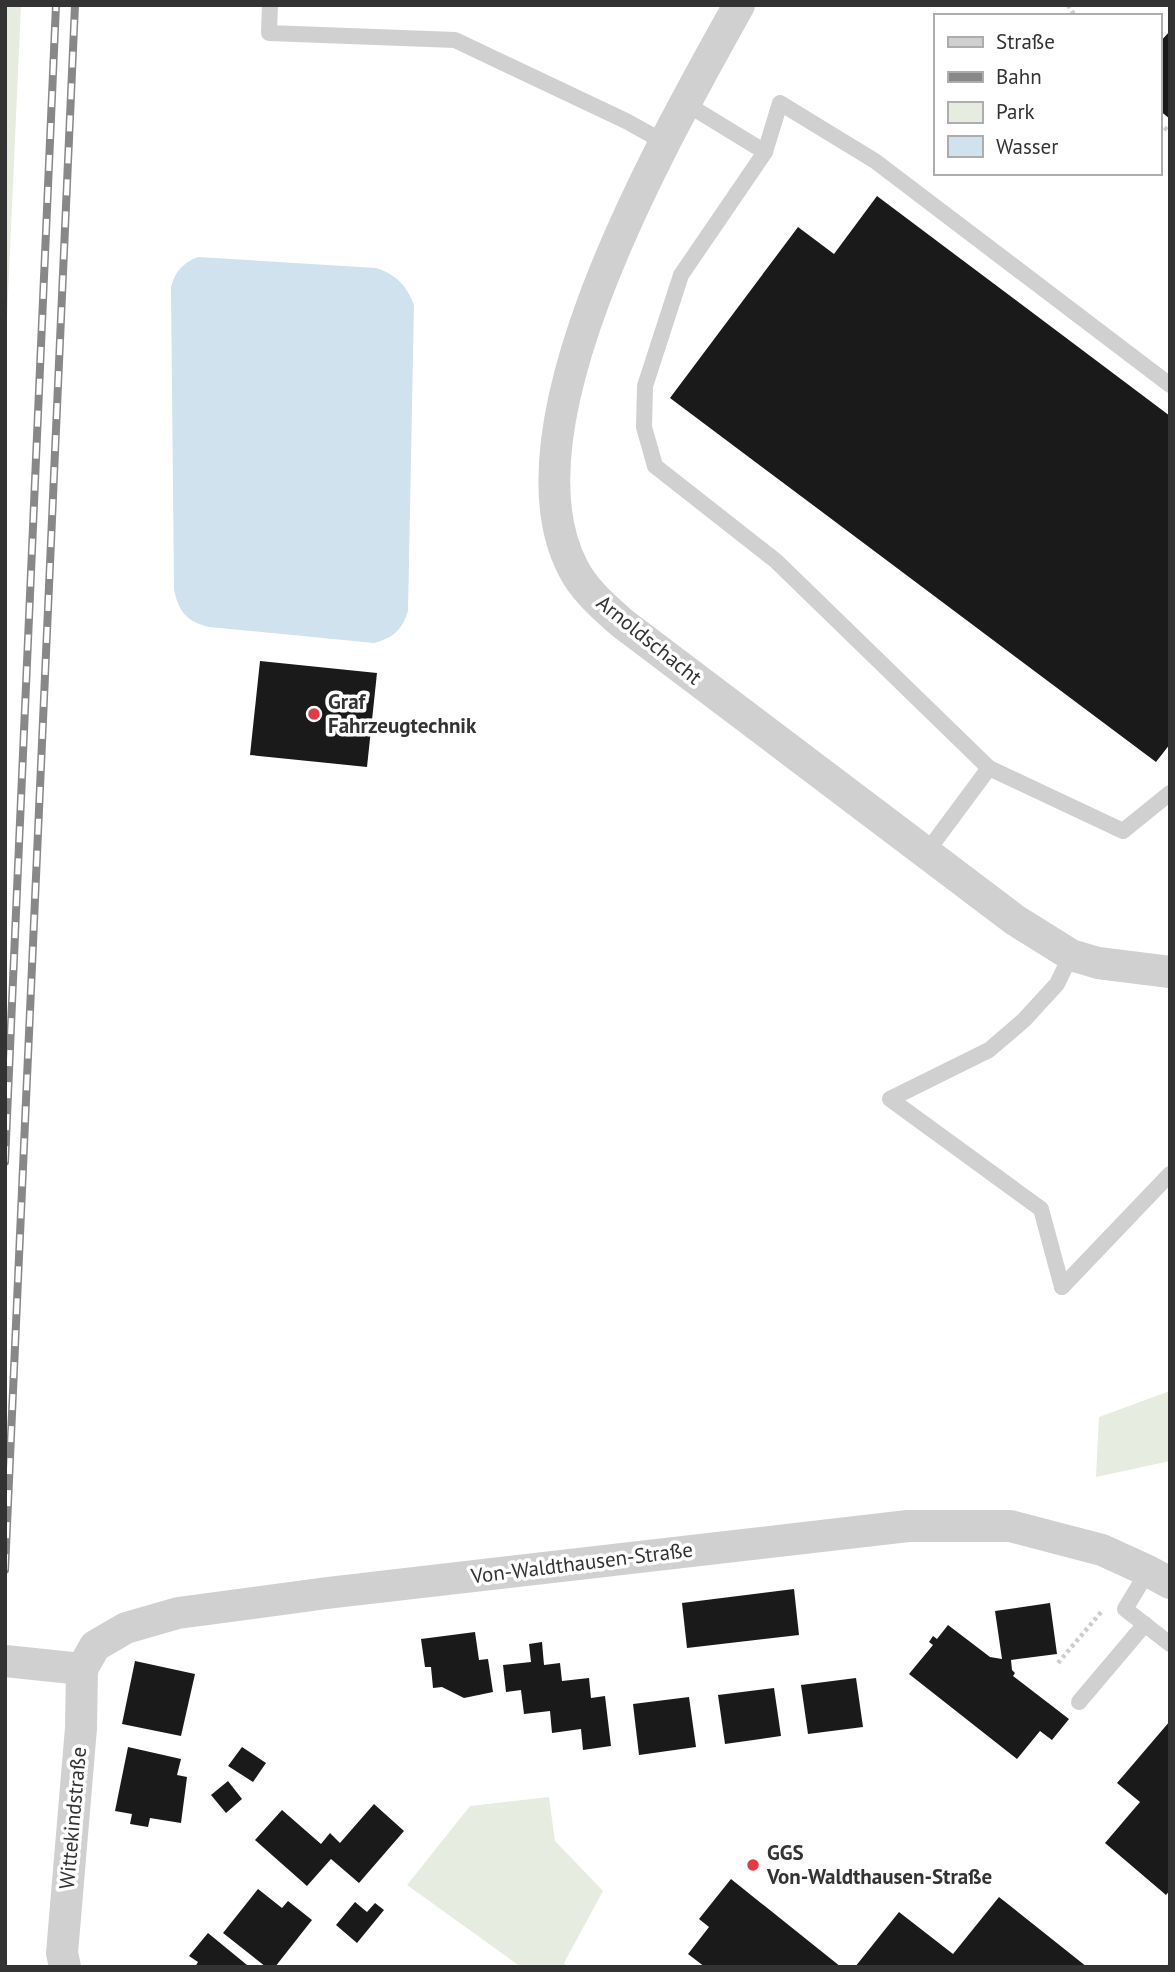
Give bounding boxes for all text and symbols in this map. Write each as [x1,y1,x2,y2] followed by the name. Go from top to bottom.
[934,14,1161,175] legend
[996,28,1055,55] text: Straße
[996,63,1042,90] text: Bahn
[996,98,1035,125] text: Park
[996,133,1058,160] text: Wasser
[591,589,708,690] street label: Arnoldschacht
[328,688,477,739] place label: Graf Fahrzeugtechnik
[306,706,322,722] marker: Graf Fahrzeugtechnik
[469,1536,694,1590] street label: Von-Waldthausen-Straße
[53,1746,92,1890] street label: Wittekindstraße
[766,1839,992,1890] place label: GGS Von-Waldthausen-Straße
[745,1857,761,1873] marker: GGS Von-Waldthausen-Straße

